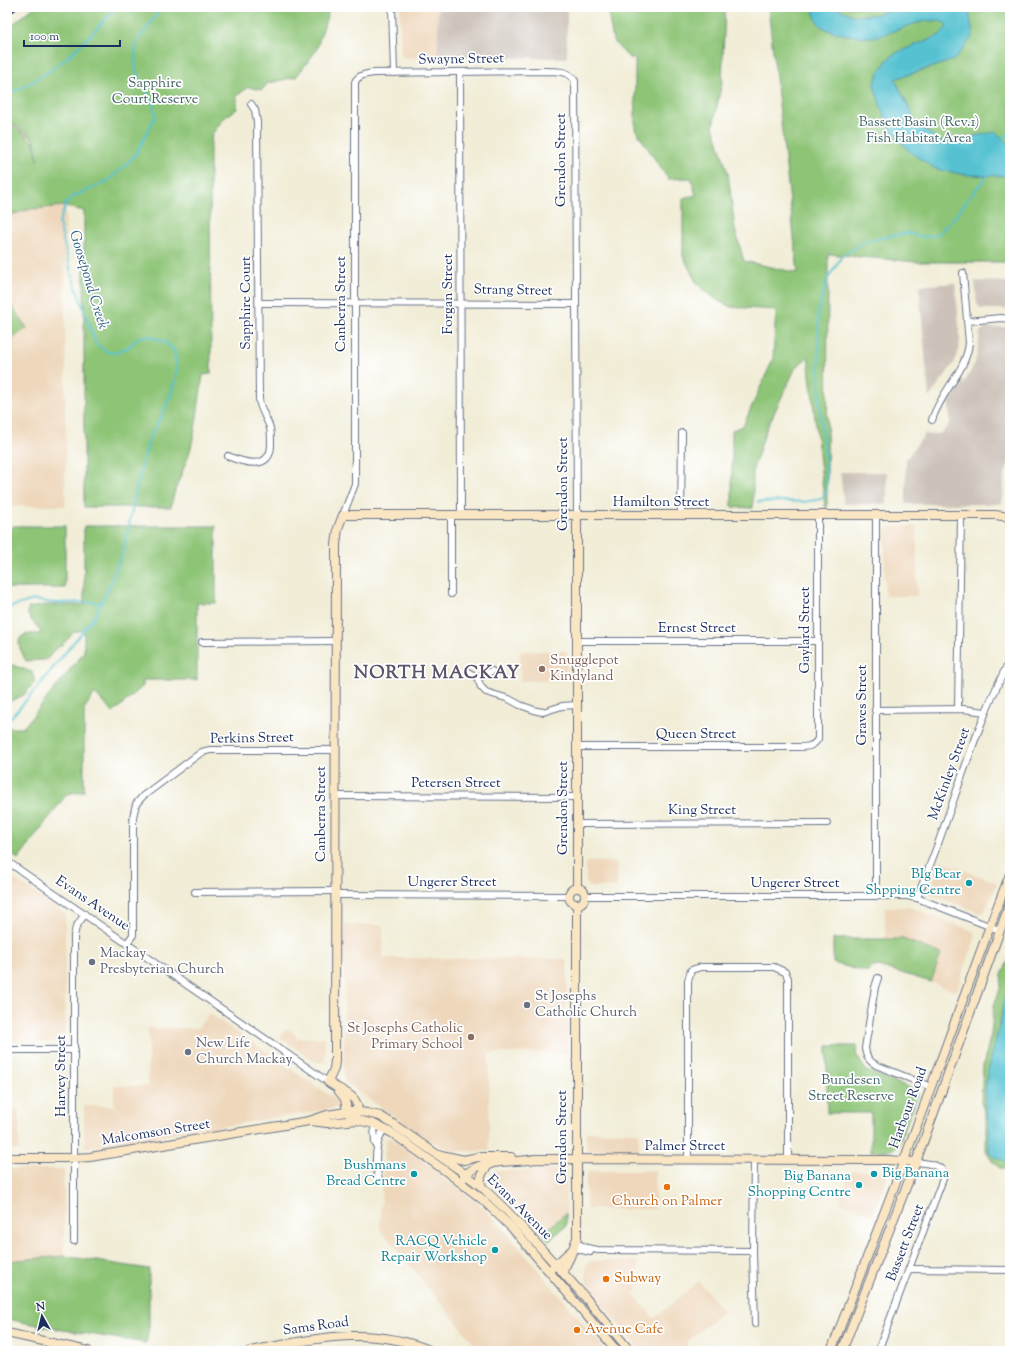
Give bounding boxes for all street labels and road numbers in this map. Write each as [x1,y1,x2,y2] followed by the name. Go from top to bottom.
[418,49,504,71] street label: Swayne Street
[552,113,572,207] street label: Grendon Street
[439,253,459,335] street label: Forgan Street
[237,256,257,350] street label: Sapphire Court
[332,256,352,352] street label: Canberra Street
[473,280,553,302] street label: Strang Street
[554,437,574,531] street label: Grendon Street
[613,493,710,513] street label: Hamilton Street
[796,586,816,674] street label: Gaylard Street
[658,619,736,639] street label: Ernest Street
[853,664,873,746] street label: Graves Street
[656,725,736,745] street label: Queen Street
[924,725,976,823] street label: McKinley Street
[210,728,294,750] street label: Perkins Street
[554,761,574,855] street label: Grendon Street
[312,766,332,862] street label: Canberra Street
[411,774,501,794] street label: Petersen Street
[668,801,736,821] street label: King Street
[51,872,133,936] street label: Evans Avenue
[408,873,497,893] street label: Ungerer Street
[751,874,840,894] street label: Ungerer Street
[52,1035,72,1117] street label: Harvey Street
[885,1064,933,1152] street label: Harbour Road
[553,1090,573,1184] street label: Grendon Street
[100,1115,212,1151] street label: Malcomson Street
[645,1137,725,1157] street label: Palmer Street
[482,1171,556,1245] street label: Evans Avenue
[882,1201,930,1285] street label: Bassett Street
[282,1312,350,1342] street label: Sams Road

